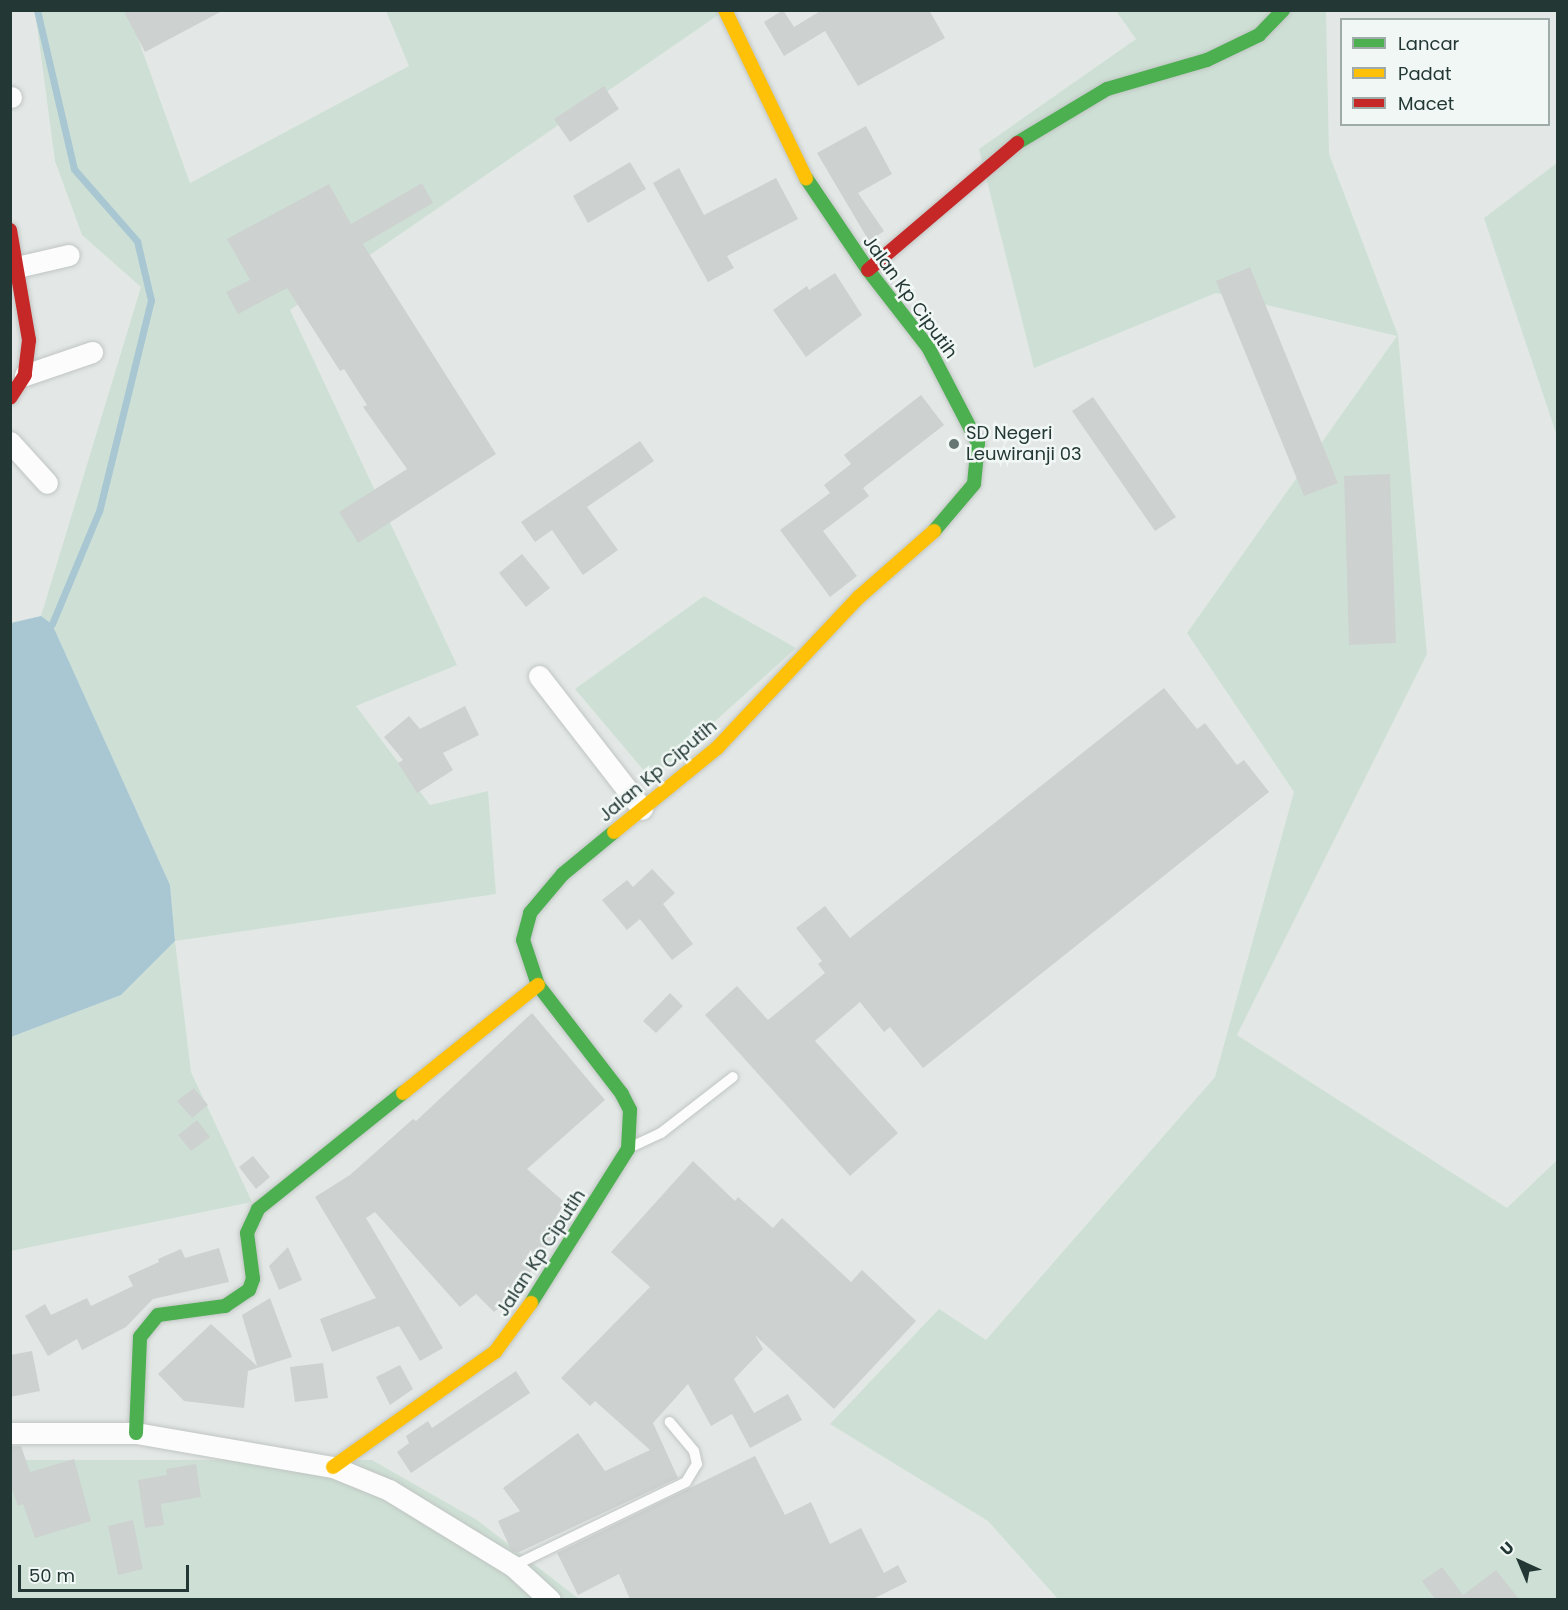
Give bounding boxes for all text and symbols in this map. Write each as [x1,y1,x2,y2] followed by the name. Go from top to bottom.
[1340,18,1550,126] legend
[1398,31,1459,56] text: Lancar
[1398,61,1451,86] text: Padat
[1398,91,1454,116] text: Macet
[858,231,962,363] street label: Jalan Kp Ciputih
[966,423,1082,466] place label: SD Negeri Leuwiranji 03
[947,437,961,451] marker: SD Negeri Leuwiranji 03
[595,716,721,826] street label: Jalan Kp Ciputih
[492,1186,590,1320] street label: Jalan Kp Ciputih
[1490,1532,1550,1592] north arrow
[1495,1537,1519,1561] text: U
[21,1553,192,1591] scale bar
[29,1563,75,1588] text: 50 m

